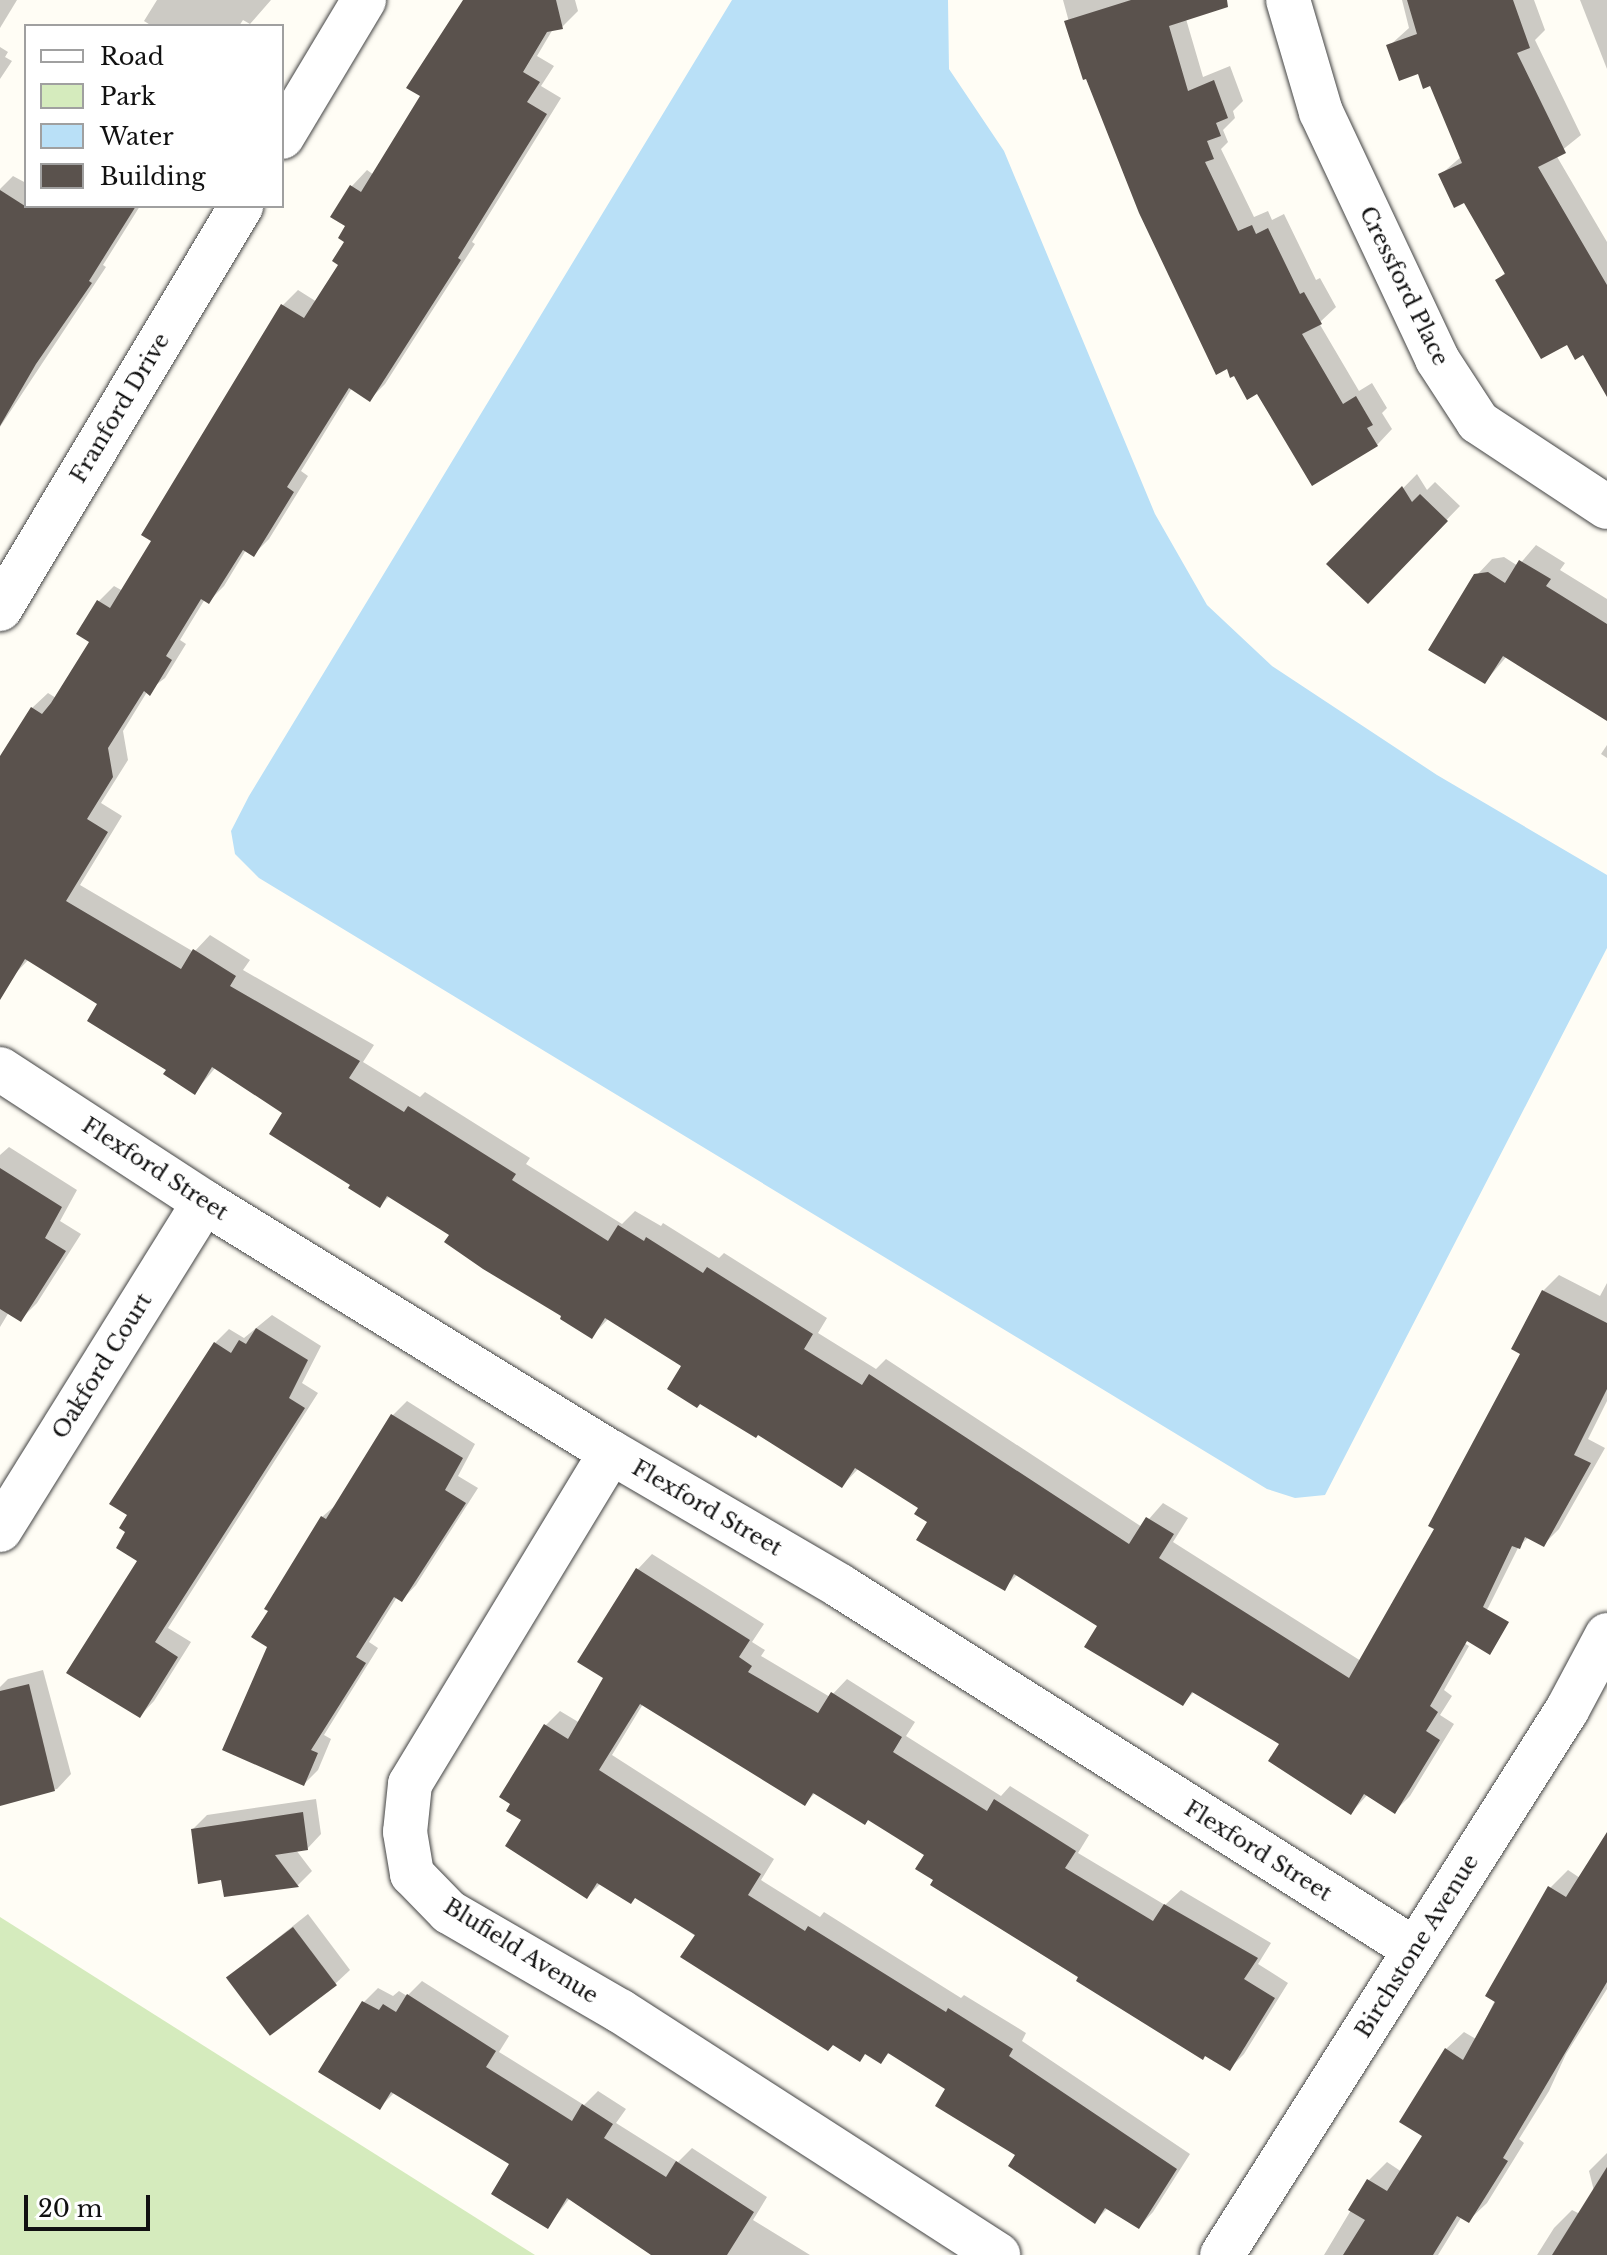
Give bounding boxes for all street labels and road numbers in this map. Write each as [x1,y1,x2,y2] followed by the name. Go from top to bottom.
[1354,202,1454,370] street label: Cressford Place
[65,328,175,488] street label: Franford Drive
[77,1112,233,1226] street label: Flexford Street
[47,1288,157,1444] street label: Oakford Court
[627,1454,787,1562] street label: Flexford Street
[1180,1795,1336,1907] street label: Flexford Street
[1350,1849,1484,2043] street label: Birchstone Avenue
[439,1893,603,2009] street label: Blufield Avenue

